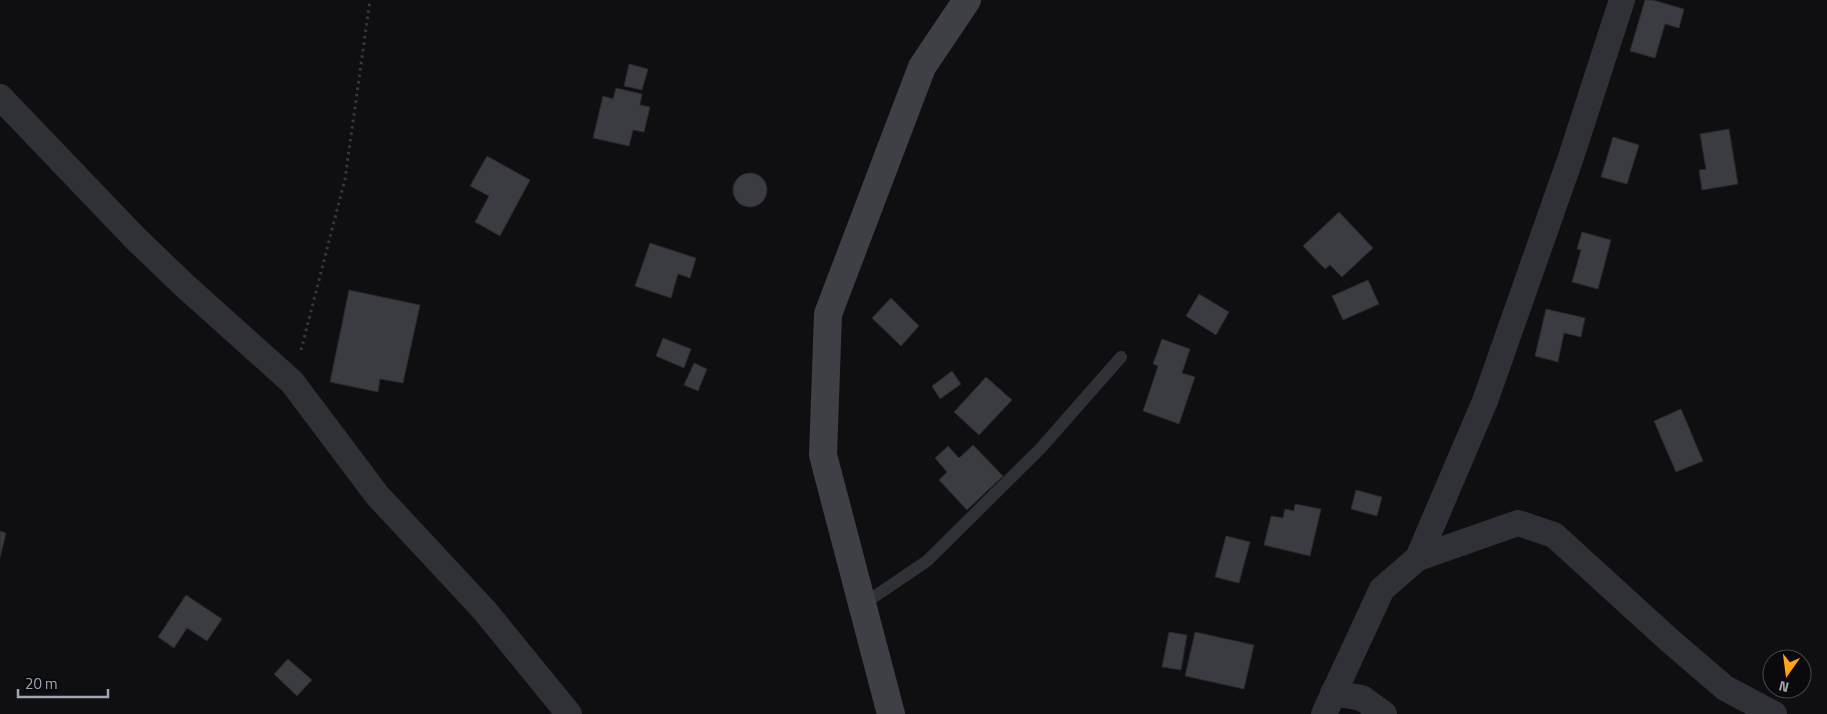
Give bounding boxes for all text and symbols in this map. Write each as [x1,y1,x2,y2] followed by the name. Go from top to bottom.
[1762,649,1812,699] north arrow
[18,666,108,698] scale bar
[25,672,58,695] text: 20 m
[1776,676,1791,698] text: N

